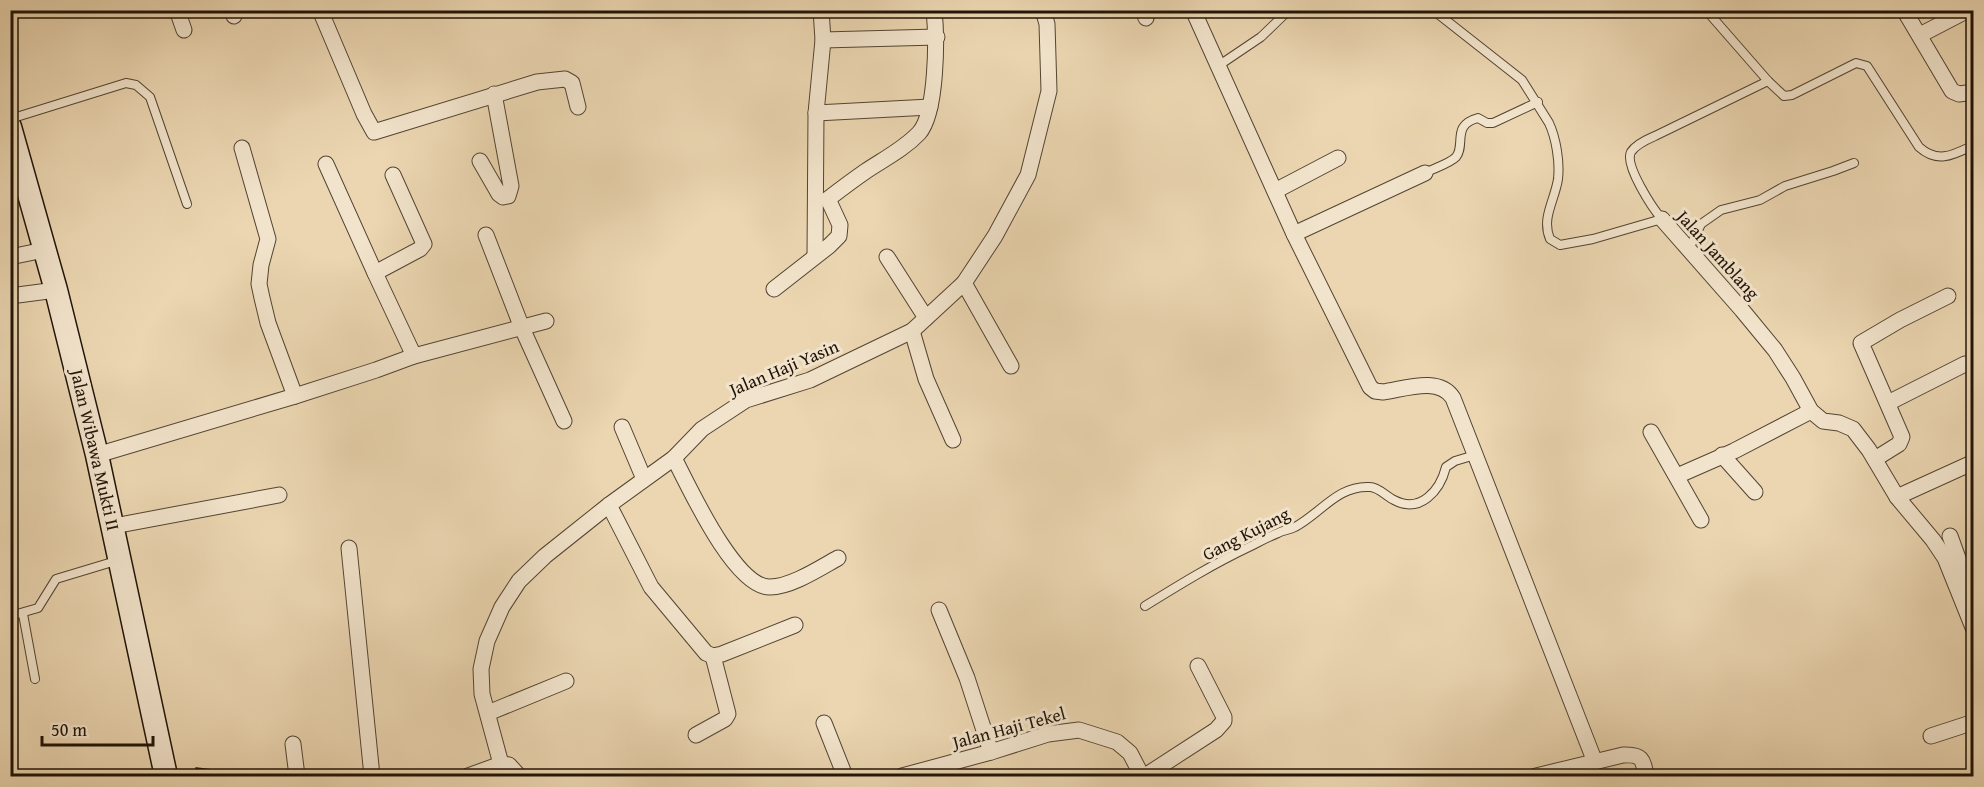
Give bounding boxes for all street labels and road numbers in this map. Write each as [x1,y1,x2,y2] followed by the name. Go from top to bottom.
[1669,202,1766,306] street label: Jalan Jamblang
[723,332,843,404] street label: Jalan Haji Yasin
[63,365,127,533] street label: Jalan Wibawa Mukti II
[1197,500,1294,567] street label: Gang Kujang
[947,699,1069,756] street label: Jalan Haji Tekel

